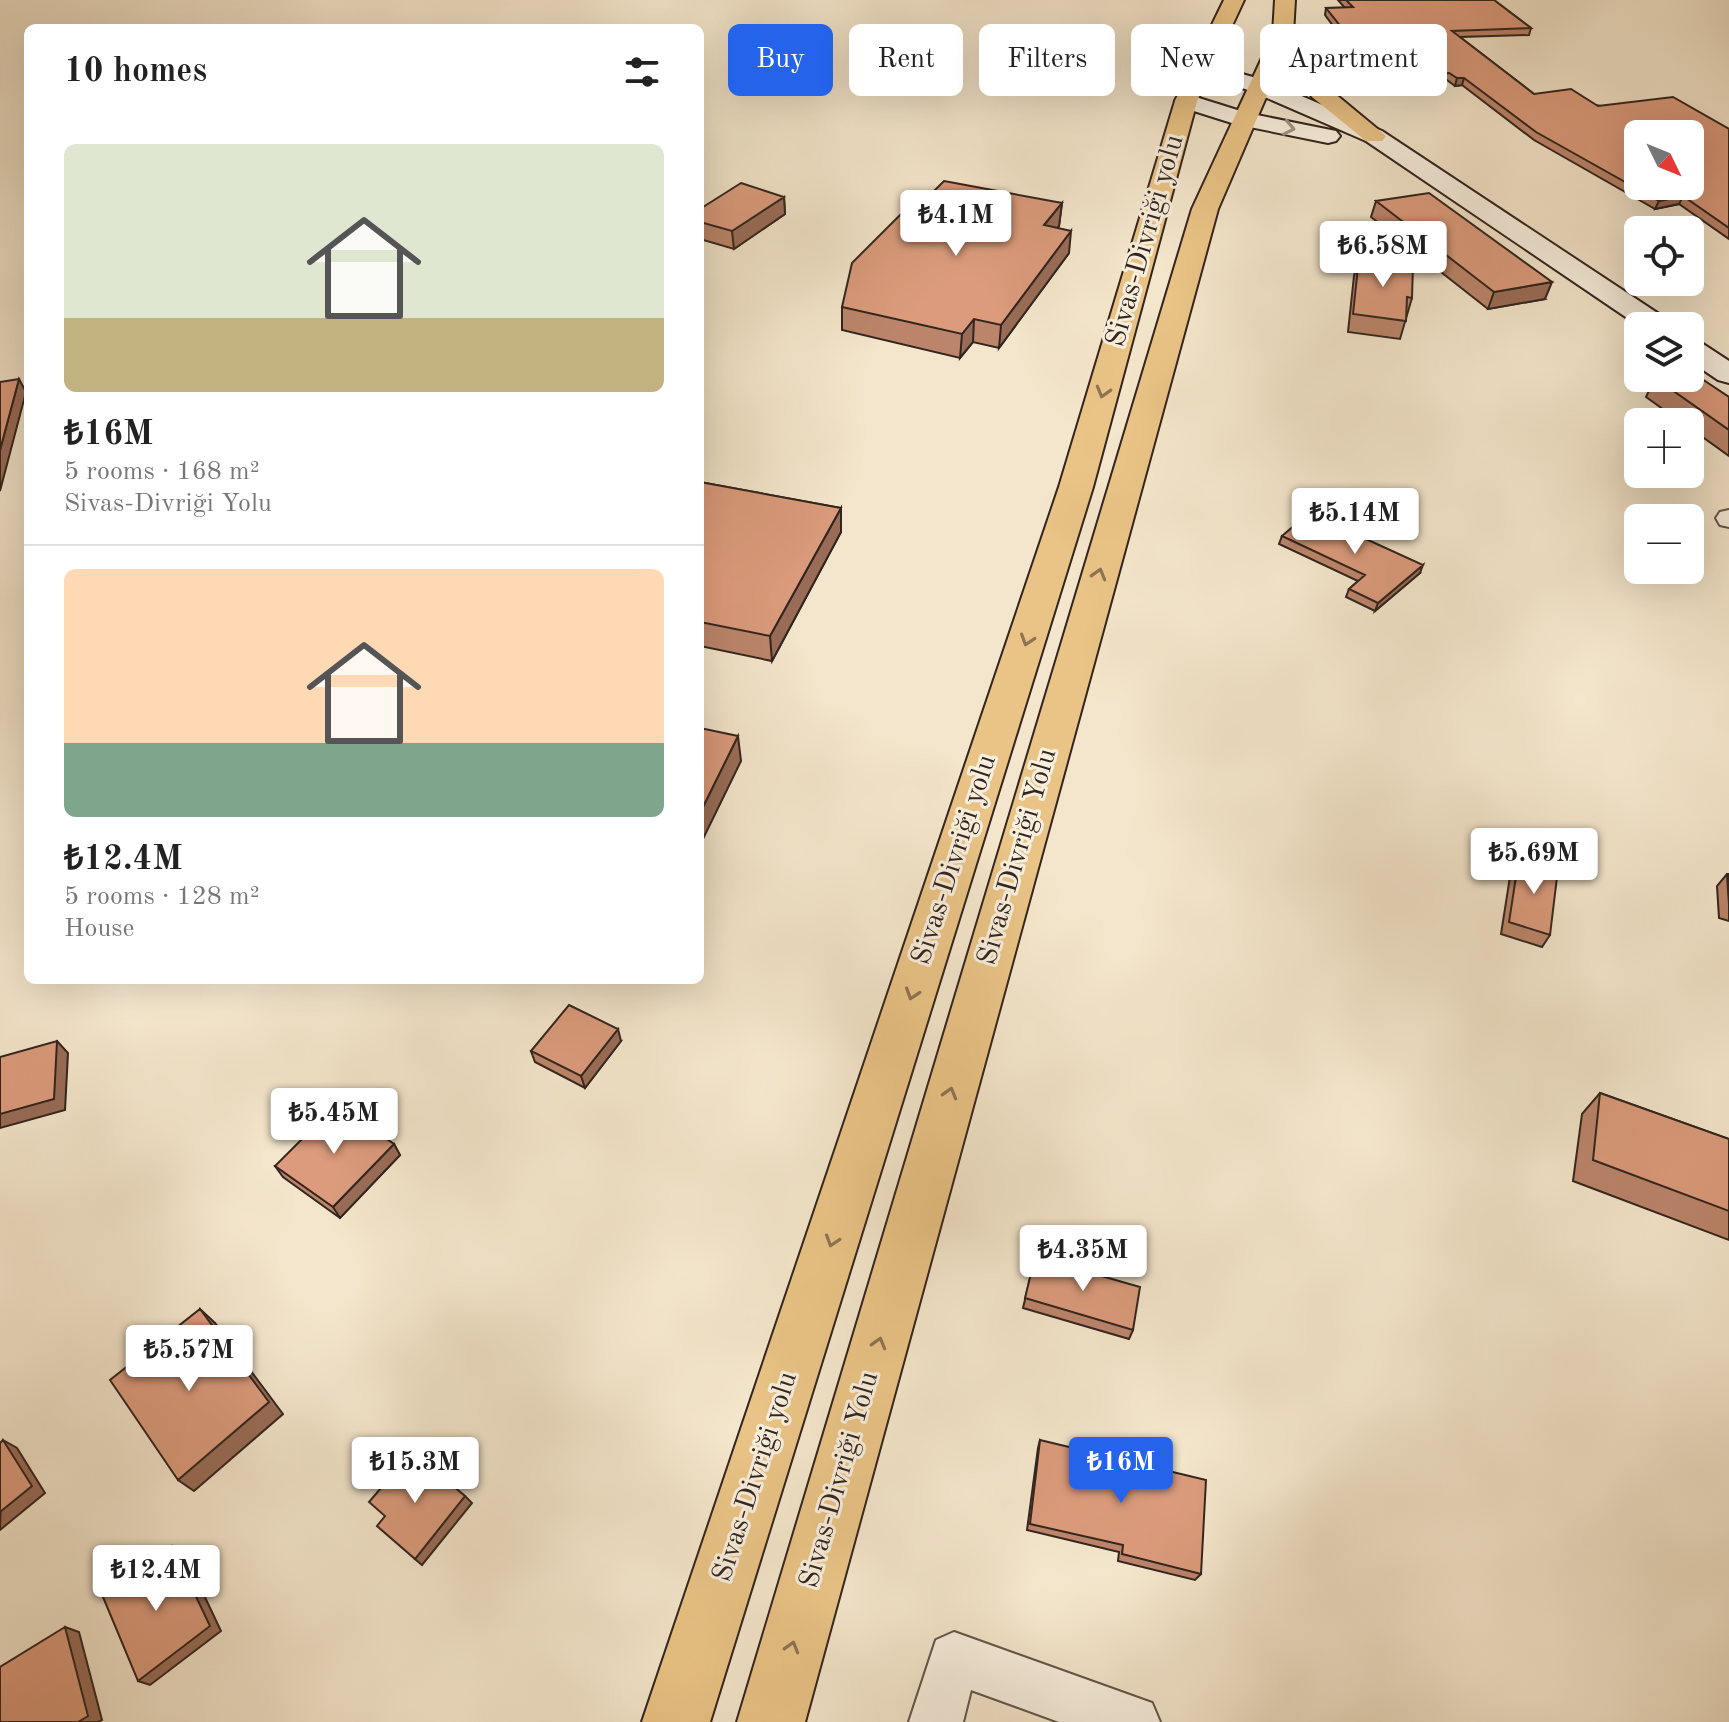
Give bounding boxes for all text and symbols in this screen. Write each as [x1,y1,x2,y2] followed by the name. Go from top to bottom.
[728,24,833,96] chip: Buy
[849,24,963,96] chip: Rent
[979,24,1115,96] chip: Filters
[1131,24,1244,96] chip: New
[1260,24,1447,96] chip: Apartment
[620,50,664,94] icon: filters
[64,55,207,89] text: 10 homes
[1282,118,1296,135] one-way arrow
[1624,120,1704,200] north arrow
[1624,120,1704,584] map controls
[1102,132,1190,350] street label: Sivas-Divriği yolu
[900,190,1012,258] pin: ₺4.1M
[292,196,436,340] icon: home
[918,203,994,229] text: ₺4.1M
[1624,216,1704,296] button: locate
[1318,221,1448,289] pin: ₺6.58M
[1338,234,1428,260] text: ₺6.58M
[1624,312,1704,392] button: layers
[1096,384,1113,398] one-way arrow
[1624,408,1704,488] button: +
[64,418,153,452] text: ₺16M
[64,459,260,485] text: 5 rooms · 168 m²
[1290,488,1420,556] pin: ₺5.14M
[64,491,272,517] text: Sivas-Divriği Yolu
[1310,501,1400,527] text: ₺5.14M
[1624,504,1704,584] button: −
[1090,568,1106,582] one-way arrow
[292,621,436,765] icon: home
[1020,632,1036,646] one-way arrow
[974,746,1062,968] street label: Sivas-Divriği Yolu
[908,752,1002,968] street label: Sivas-Divriği yolu
[1469,828,1599,896] pin: ₺5.69M
[1489,841,1579,867] text: ₺5.69M
[64,843,182,877] text: ₺12.4M
[64,884,260,910] text: 5 rooms · 128 m²
[64,916,135,942] text: House
[905,987,921,1000] one-way arrow
[941,1087,958,1101] one-way arrow
[269,1088,399,1156] pin: ₺5.45M
[289,1101,379,1127] text: ₺5.45M
[1018,1225,1148,1293] pin: ₺4.35M
[825,1234,841,1248] one-way arrow
[1038,1238,1128,1264] text: ₺4.35M
[124,1325,254,1393] pin: ₺5.57M
[870,1337,886,1351] one-way arrow
[144,1338,234,1364] text: ₺5.57M
[709,1369,803,1585] street label: Sivas-Divriği yolu
[796,1369,884,1591] street label: Sivas-Divriği Yolu
[350,1437,480,1505] pin: ₺15.3M
[1074,1437,1168,1505] pin: ₺16M
[370,1450,460,1476] text: ₺15.3M
[1087,1450,1155,1476] text: ₺16M
[91,1545,221,1613] pin: ₺12.4M
[111,1558,201,1584] text: ₺12.4M
[783,1641,799,1654] one-way arrow

